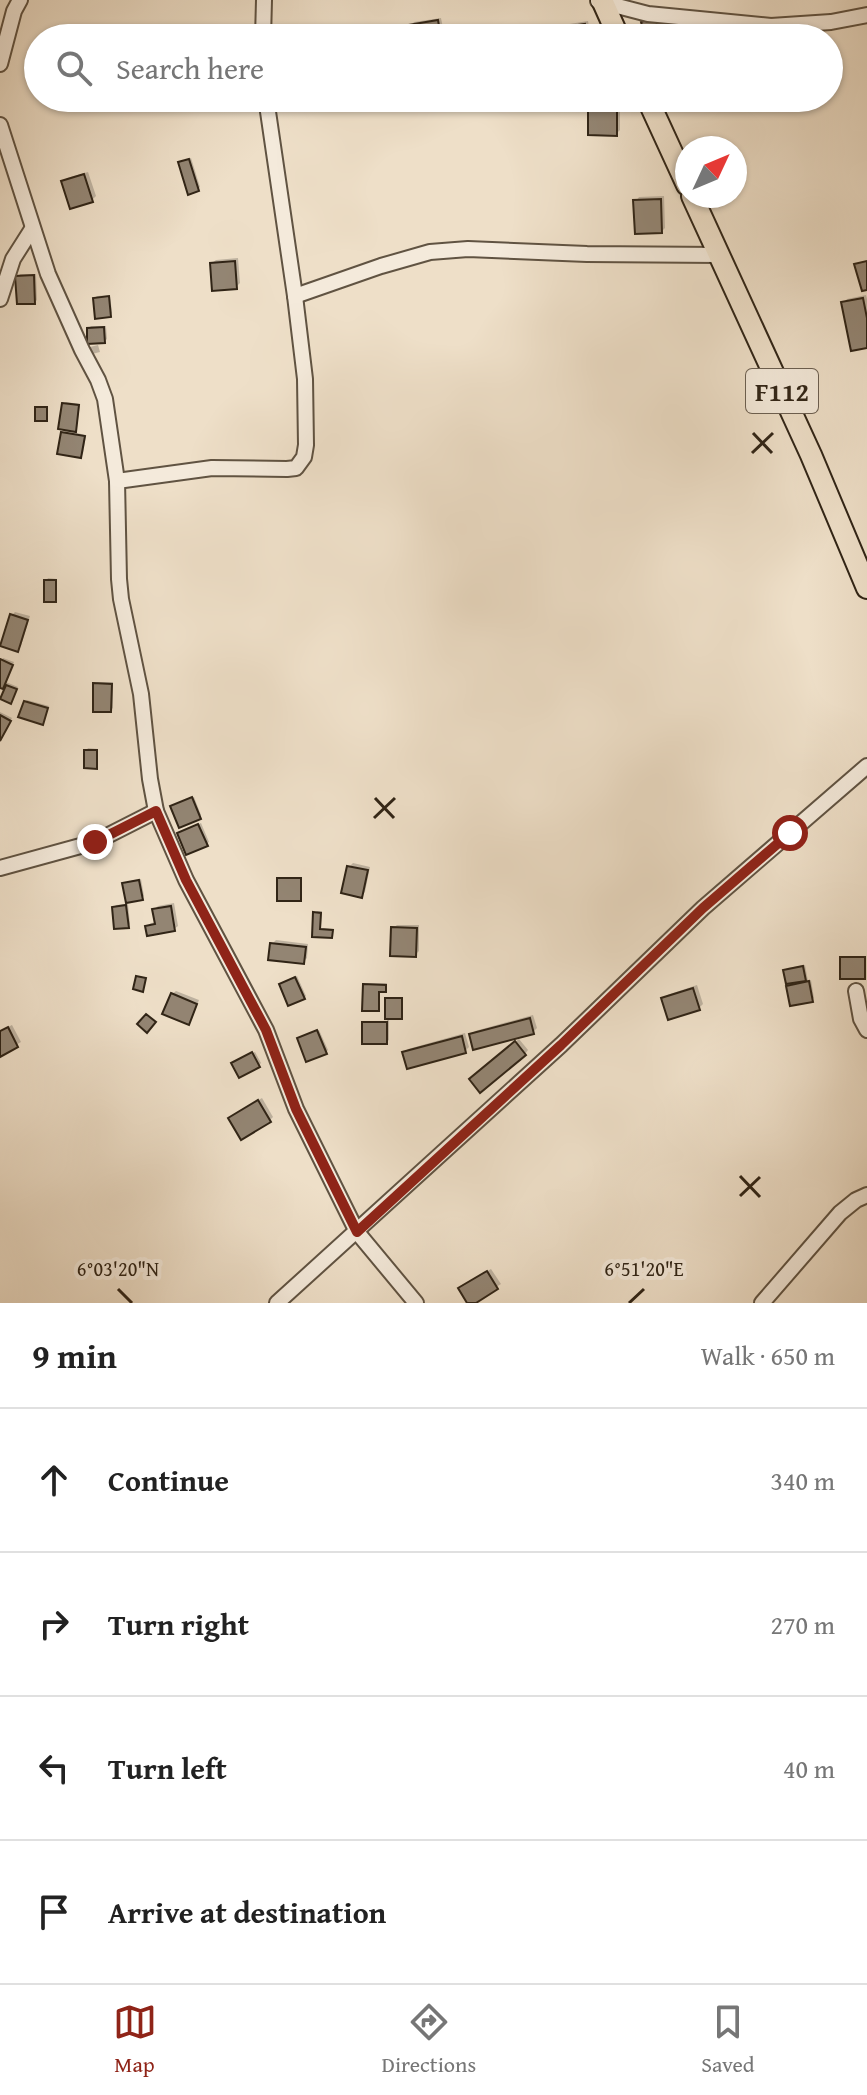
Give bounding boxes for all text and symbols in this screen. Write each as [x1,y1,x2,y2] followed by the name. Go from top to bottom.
[24,24,843,112] search box
[52,46,96,90] icon: search
[116,46,264,90] text: Search here
[675,136,747,208] north arrow
[746,369,818,413] road number: F112
[772,815,808,851] route start
[77,824,113,860] route end
[77,1254,159,1283] text: 6°03'20"N
[604,1254,684,1283] text: 6°51'20"E
[32,1331,117,1380] text: 9 min
[701,1336,835,1375] text: Walk · 650 m
[32,1458,76,1502] icon: ahead
[108,1458,229,1502] text: Continue
[770,1461,835,1500] text: 340 m
[32,1602,76,1646] icon: right
[108,1602,249,1646] text: Turn right
[770,1605,835,1644] text: 270 m
[32,1746,76,1790] icon: left
[108,1746,227,1790] text: Turn left
[783,1749,835,1788] text: 40 m
[32,1890,76,1934] icon: arrive
[108,1890,386,1934] text: Arrive at destination
[113,2000,157,2080] tab: Map
[382,2000,476,2080] tab: Directions
[701,2000,754,2080] tab: Saved

